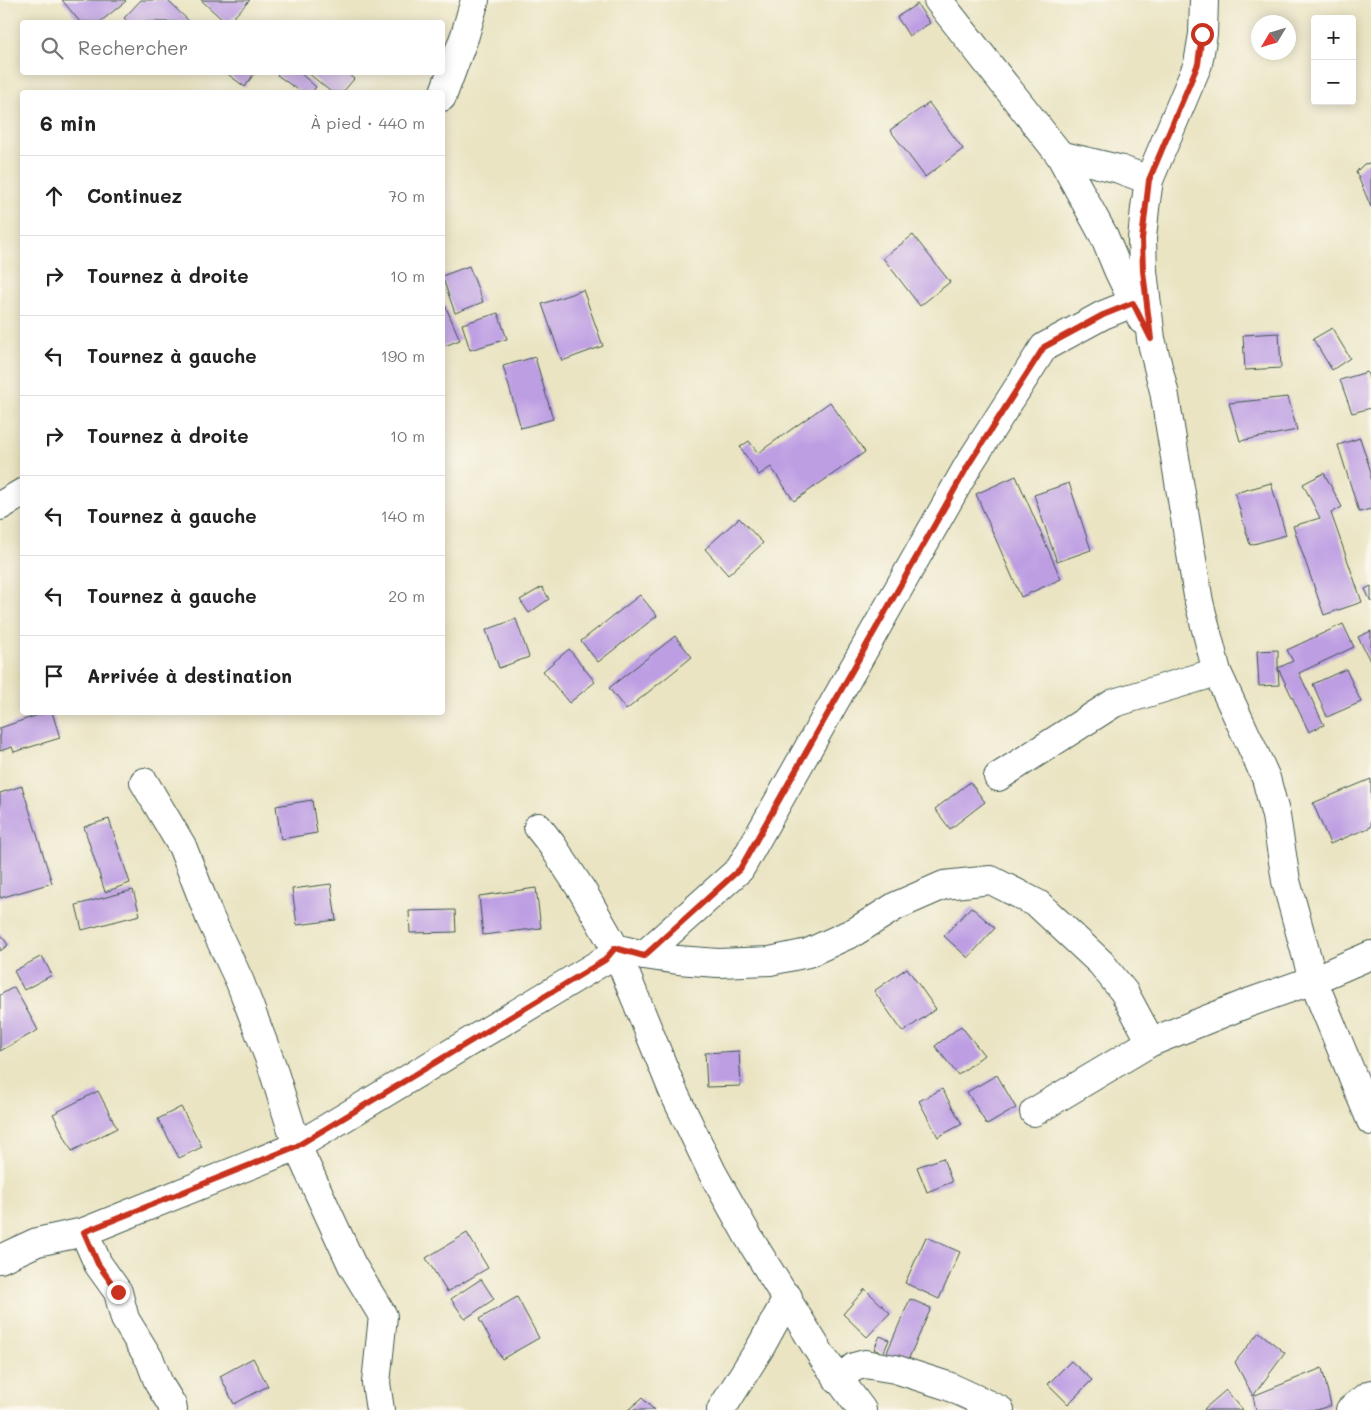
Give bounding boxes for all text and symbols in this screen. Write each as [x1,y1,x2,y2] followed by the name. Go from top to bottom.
[1251,15,1296,60] north arrow
[1311,15,1356,105] map controls
[1311,15,1356,60] button: +
[20,20,445,75] search box
[1191,23,1214,46] route start
[38,34,66,62] icon: search
[78,35,188,60] text: Rechercher
[1311,60,1356,105] button: −
[40,109,96,136] text: 6 min
[310,112,425,133] text: À pied · 440 m
[40,182,68,210] icon: ahead
[87,183,182,208] text: Continuez
[388,185,425,206] text: 70 m
[40,262,68,290] icon: right
[87,263,249,288] text: Tournez à droite
[390,265,425,286] text: 10 m
[40,342,68,370] icon: left
[87,343,256,368] text: Tournez à gauche
[381,345,425,366] text: 190 m
[40,422,68,450] icon: right
[87,423,249,448] text: Tournez à droite
[390,425,425,446] text: 10 m
[40,502,68,530] icon: left
[87,503,256,528] text: Tournez à gauche
[381,505,425,526] text: 140 m
[40,582,68,610] icon: left
[87,583,256,608] text: Tournez à gauche
[388,585,425,606] text: 20 m
[40,662,68,690] icon: arrive
[87,663,292,688] text: Arrivée à destination
[107,1281,130,1304] route end

